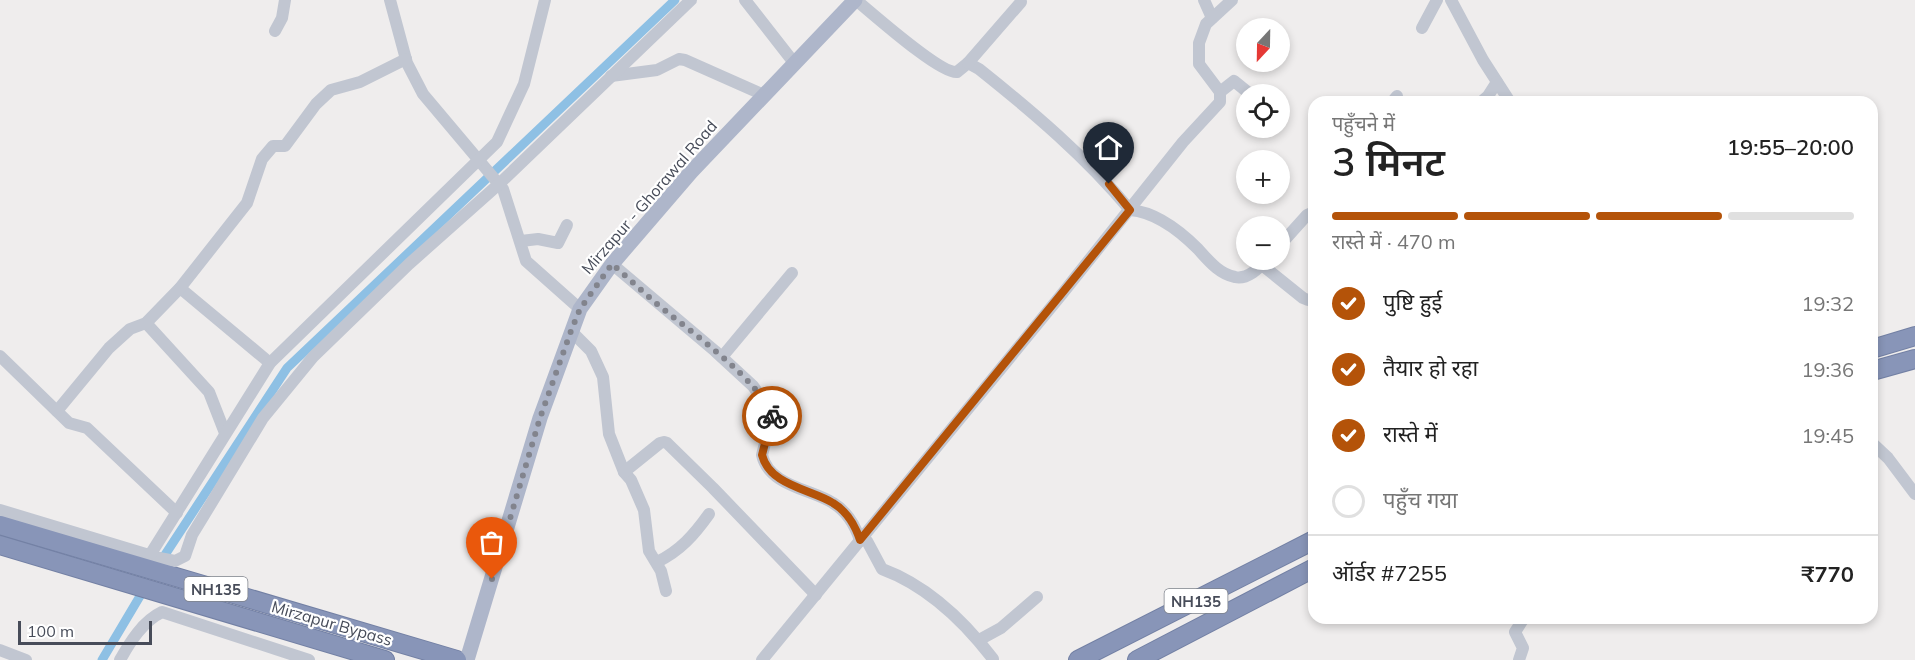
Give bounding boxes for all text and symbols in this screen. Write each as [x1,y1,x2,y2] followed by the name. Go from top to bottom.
[1236,18,1290,72] north arrow
[1236,18,1290,270] map controls
[1236,84,1290,138] button: locate
[1332,111,1395,136] text: पहुँचने में
[577,116,721,278] street label: Mirzapur - Ghorawal Road
[1083,122,1134,184] pin
[1092,131,1125,164] icon: home
[1727,133,1854,161] text: 19:55–20:00
[1332,137,1445,186] text: 3 मिनट
[1236,150,1290,204] button: +
[1236,216,1290,270] button: −
[1332,229,1456,254] text: रास्ते में · 470 m
[1332,287,1365,320] icon: check
[1383,288,1442,316] text: पुष्टि हुई
[1801,291,1854,316] text: 19:32
[1332,353,1365,386] icon: check
[1383,354,1478,382] text: तैयार हो रहा
[1801,357,1854,382] text: 19:36
[742,386,802,446] courier
[756,400,789,433] icon: bike
[1332,419,1365,452] icon: check
[1383,420,1438,448] text: रास्ते में
[1801,423,1854,448] text: 19:45
[1383,486,1458,514] text: पहुँच गया
[466,517,517,579] pin
[475,526,508,559] icon: bag
[1332,559,1447,587] text: ऑर्डर #7255
[1801,560,1854,588] text: ₹770
[184,577,248,601] road number: NH135
[1164,589,1228,613] road number: NH135
[269,596,395,650] street label: Mirzapur Bypass
[18,618,152,646] scale bar
[27,621,74,641] text: 100 m

